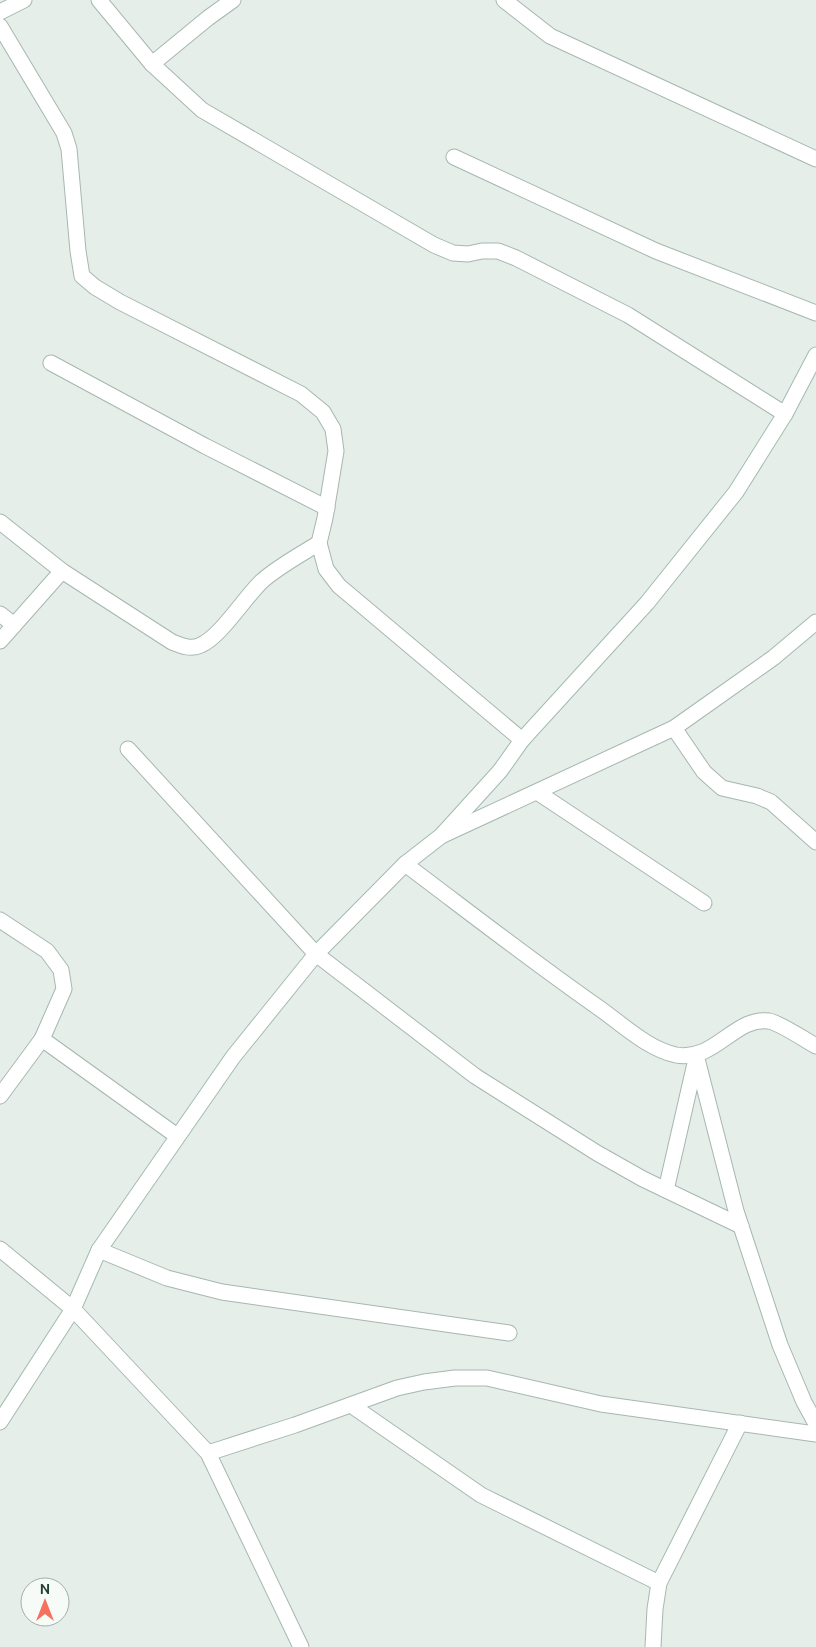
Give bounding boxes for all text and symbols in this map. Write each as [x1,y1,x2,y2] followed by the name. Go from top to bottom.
[20,1577,70,1627] north arrow
[40,1581,50,1597] text: N

